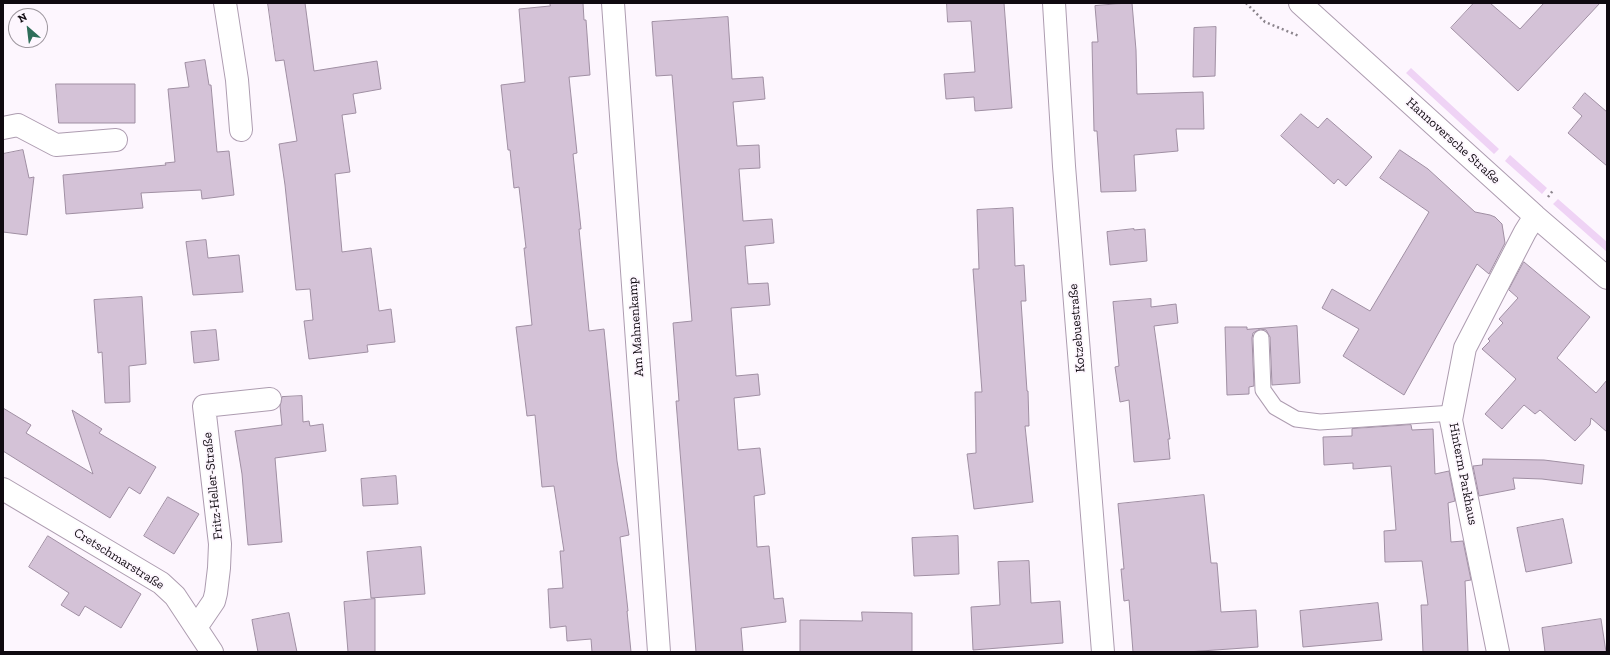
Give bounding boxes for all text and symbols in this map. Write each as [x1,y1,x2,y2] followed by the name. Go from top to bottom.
[8,8,48,48] north arrow
[16,10,29,26] text: N
[1403,95,1503,187] street label: Hannoversche Straße
[625,277,647,377] street label: Am Mahnenkamp
[1065,283,1089,373] street label: Kotzebuestraße
[1445,422,1481,526] street label: Hinterm Parkhaus
[200,431,226,541] street label: Fritz-Heller-Straße
[71,525,167,593] street label: Cretschmarstraße

